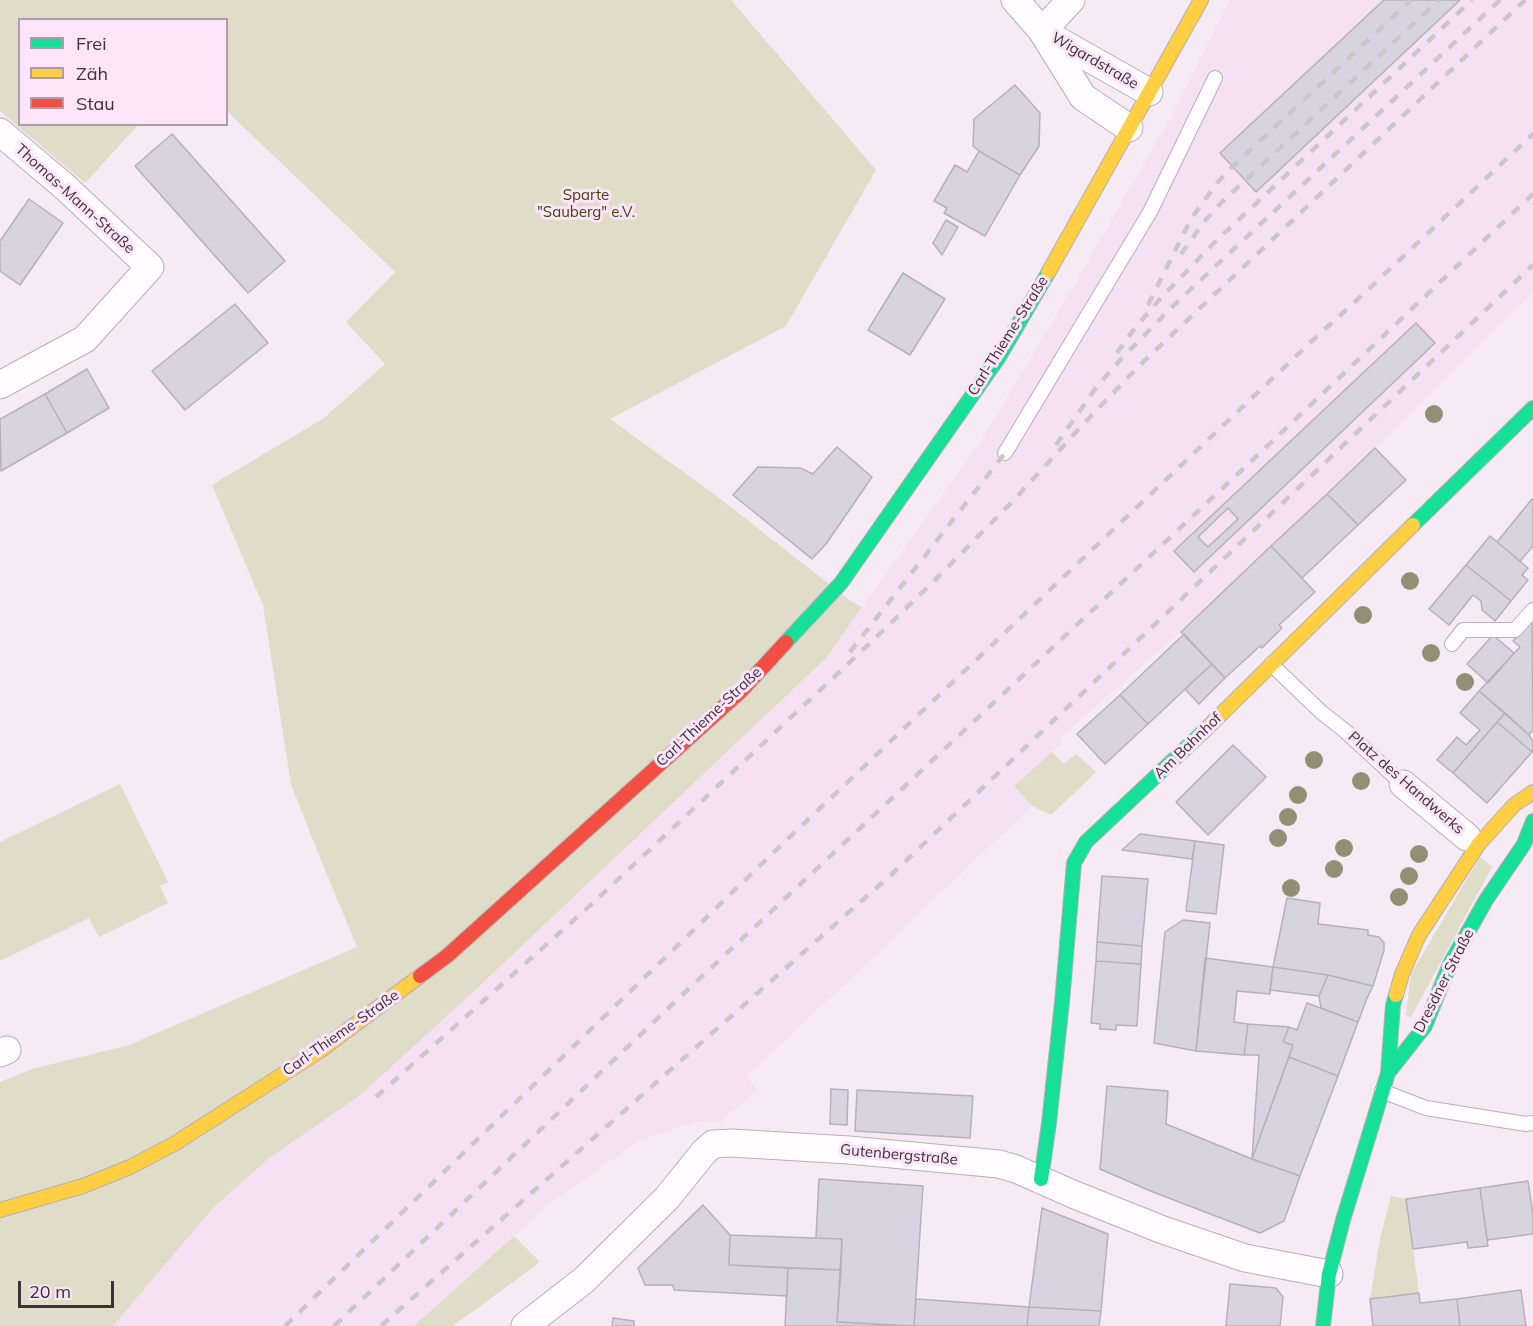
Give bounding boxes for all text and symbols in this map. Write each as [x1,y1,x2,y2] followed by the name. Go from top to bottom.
[18,18,228,126] legend
[1048,29,1142,93] street label: Wigardstraße
[76,32,106,55] text: Frei
[76,62,108,85] text: Zäh
[76,92,115,115] text: Stau
[12,141,138,257] street label: Thomas-Mann-Straße
[537,186,635,221] park label: Sparte "Sauberg" e.V.
[964,273,1052,399] street label: Carl-Thieme-Straße
[653,664,765,770] street label: Carl-Thieme-Straße
[1150,709,1226,783] street label: Am Bahnhof
[1344,728,1468,838] street label: Platz des Handwerks
[1410,926,1478,1036] street label: Dresdner Straße
[279,986,403,1080] street label: Carl-Thieme-Straße
[839,1141,959,1169] street label: Gutenbergstraße
[21,1269,117,1307] scale bar
[29,1280,71,1303] text: 20 m

